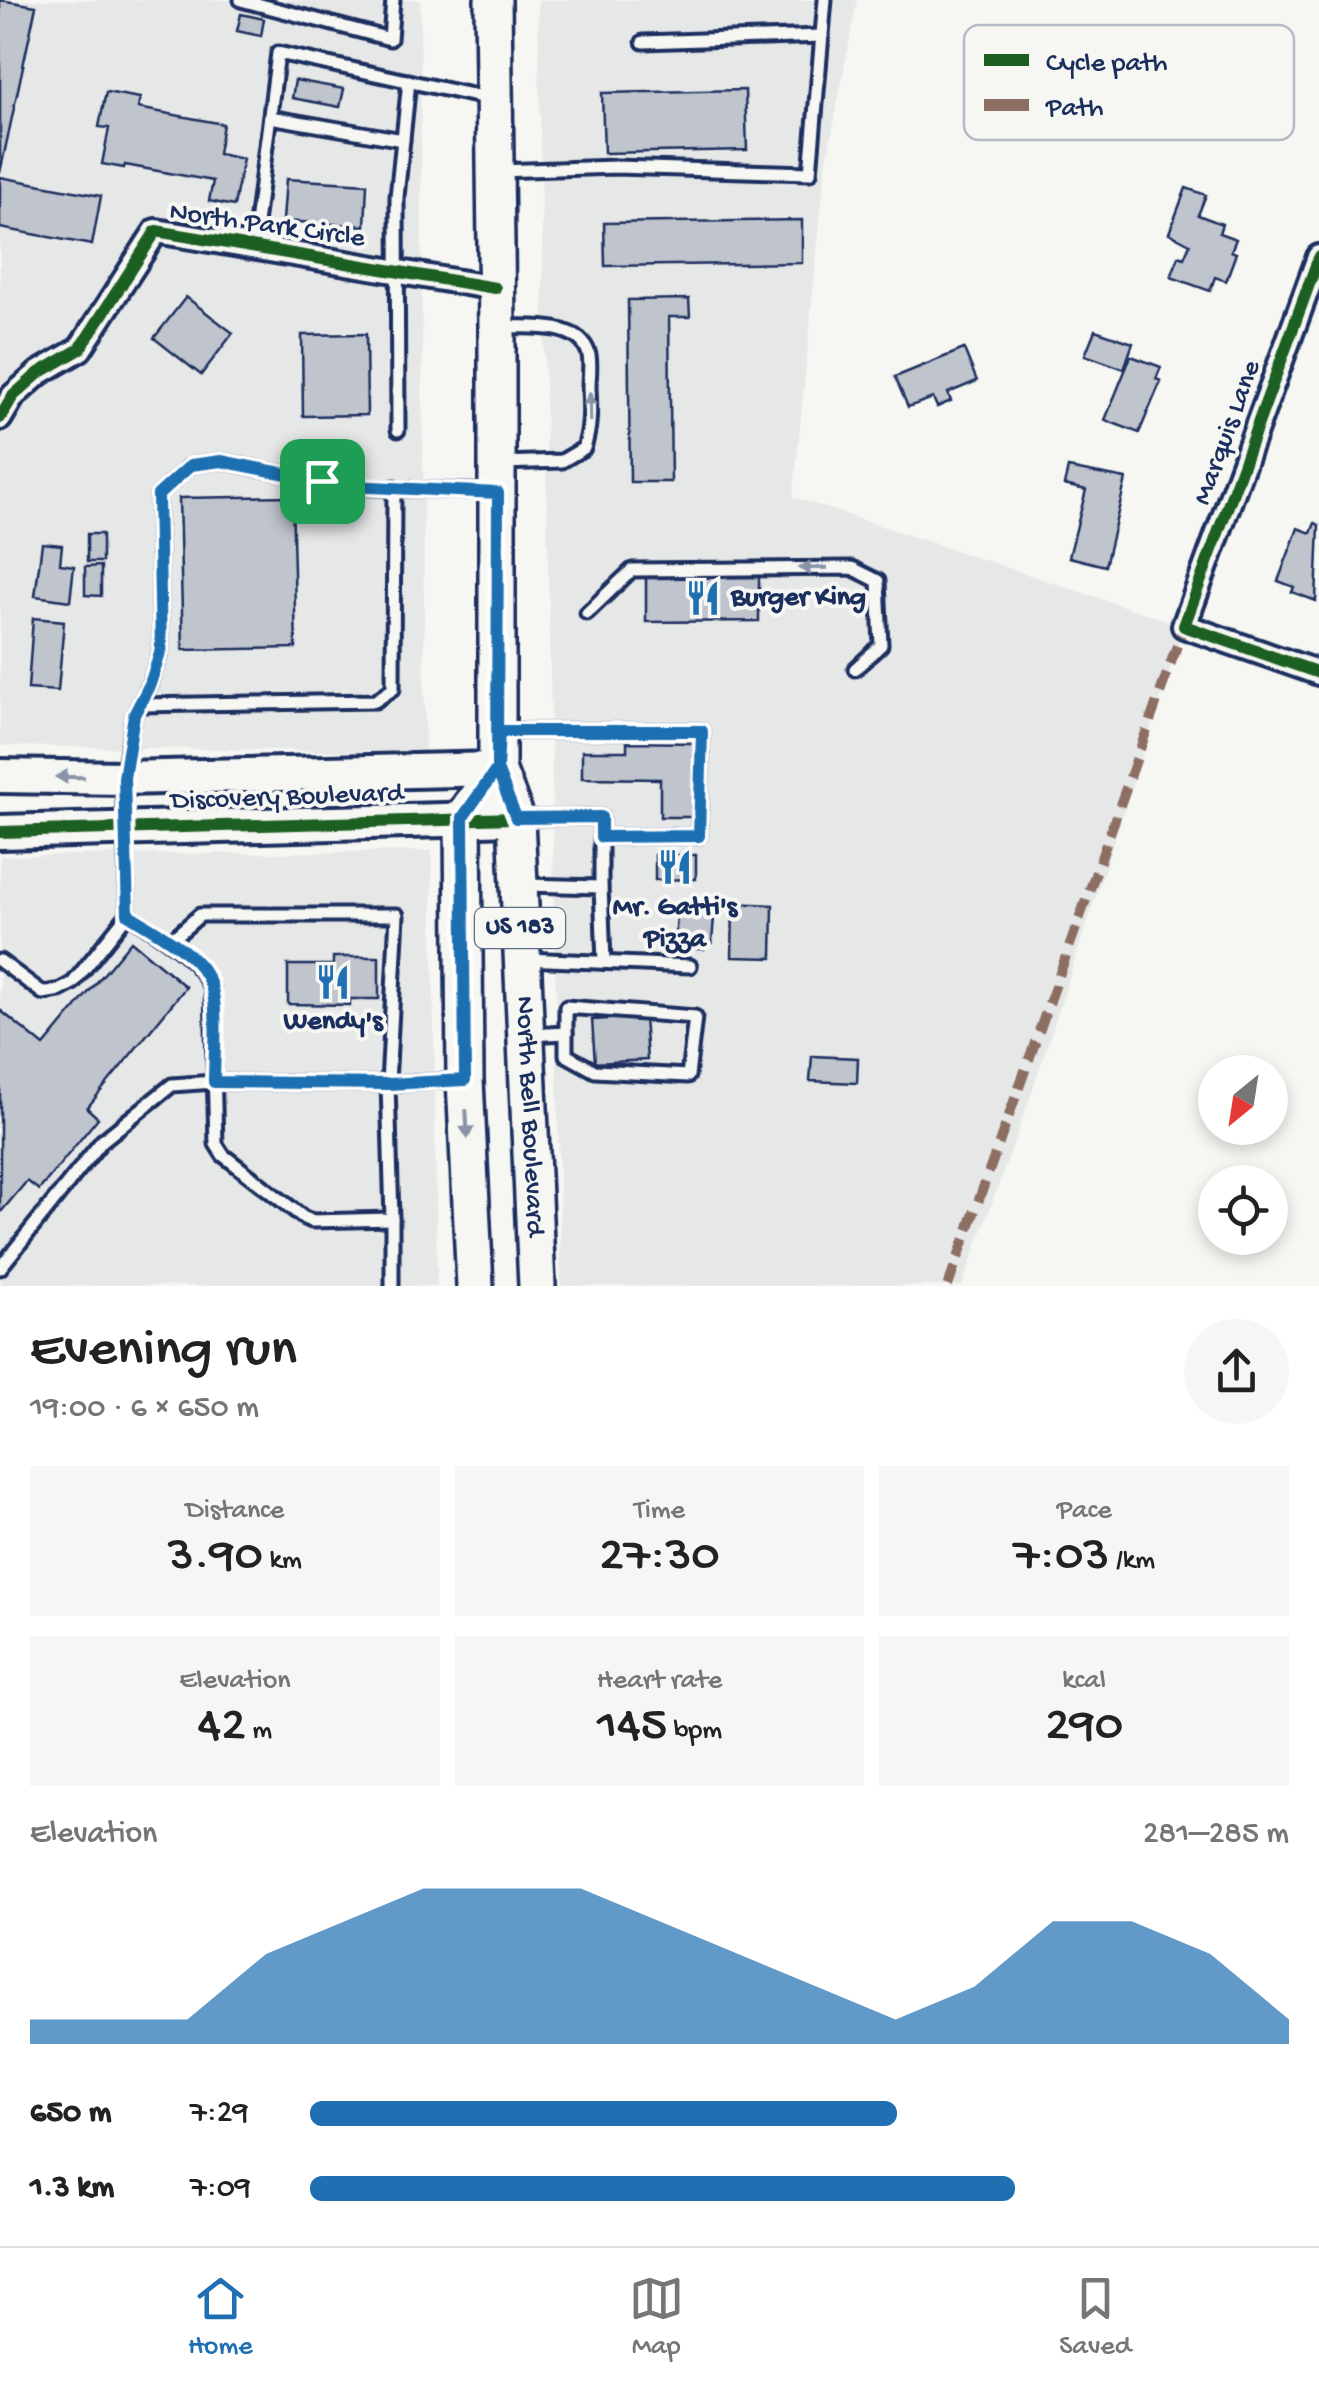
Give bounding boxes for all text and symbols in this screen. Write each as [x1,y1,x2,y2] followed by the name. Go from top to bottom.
[964,25,1294,140] legend
[1046,48,1168,81] text: Cycle path
[1045,93,1103,126] text: Path
[167,196,367,256] street label: North Park Circle
[1187,356,1270,510] street label: Marquis Lane
[582,390,598,422] one-way arrow
[280,439,365,524] pin
[295,454,350,509] icon: arrive
[796,561,828,577] one-way arrow
[684,579,722,617] restaurant icon: Burger King
[730,582,866,615] place label: Burger King
[53,768,85,784] one-way arrow
[168,777,406,819] street label: Discovery Boulevard
[656,848,694,886] restaurant icon: Mr. Gatti's Pizza
[613,892,739,957] place label: Mr. Gatti's Pizza
[475,908,565,948] road number: US 183
[314,963,352,1001] restaurant icon: Wendy's
[508,995,551,1240] street label: North Bell Boulevard
[282,1006,384,1039] place label: Wendy's
[1198,1055,1288,1145] north arrow
[1198,1055,1288,1255] map controls
[459,1109,475,1141] one-way arrow
[1198,1165,1288,1255] button: locate
[1184,1319,1289,1424] button: share
[30,1320,297,1384] text: Evening run
[30,1390,259,1428] text: 19:00 · 6 × 650 m
[185,1495,284,1528] text: Distance
[634,1495,685,1528] text: Time
[1057,1495,1112,1528] text: Pace
[168,1528,263,1587] text: 3.90
[599,1528,720,1587] text: 27:30
[1013,1528,1109,1587] text: 7:03
[263,1545,302,1578] text: km
[1109,1545,1155,1578] text: /km
[179,1665,290,1698] text: Elevation
[597,1665,722,1698] text: Heart rate
[1062,1665,1106,1698] text: kcal
[197,1698,246,1757] text: 42
[597,1698,667,1757] text: 145
[1045,1698,1123,1757] text: 290
[246,1715,272,1748] text: m
[667,1715,722,1748] text: bpm
[30,1816,157,1854] text: Elevation
[1143,1816,1289,1854] text: 281–285 m
[30,2095,112,2133] text: 650 m
[190,2095,248,2133] text: 7:29
[30,2170,114,2208] text: 1.3 km
[190,2170,251,2208] text: 7:09
[188,2271,253,2364] tab: Home
[629,2271,684,2364] tab: Map
[1059,2271,1131,2364] tab: Saved

